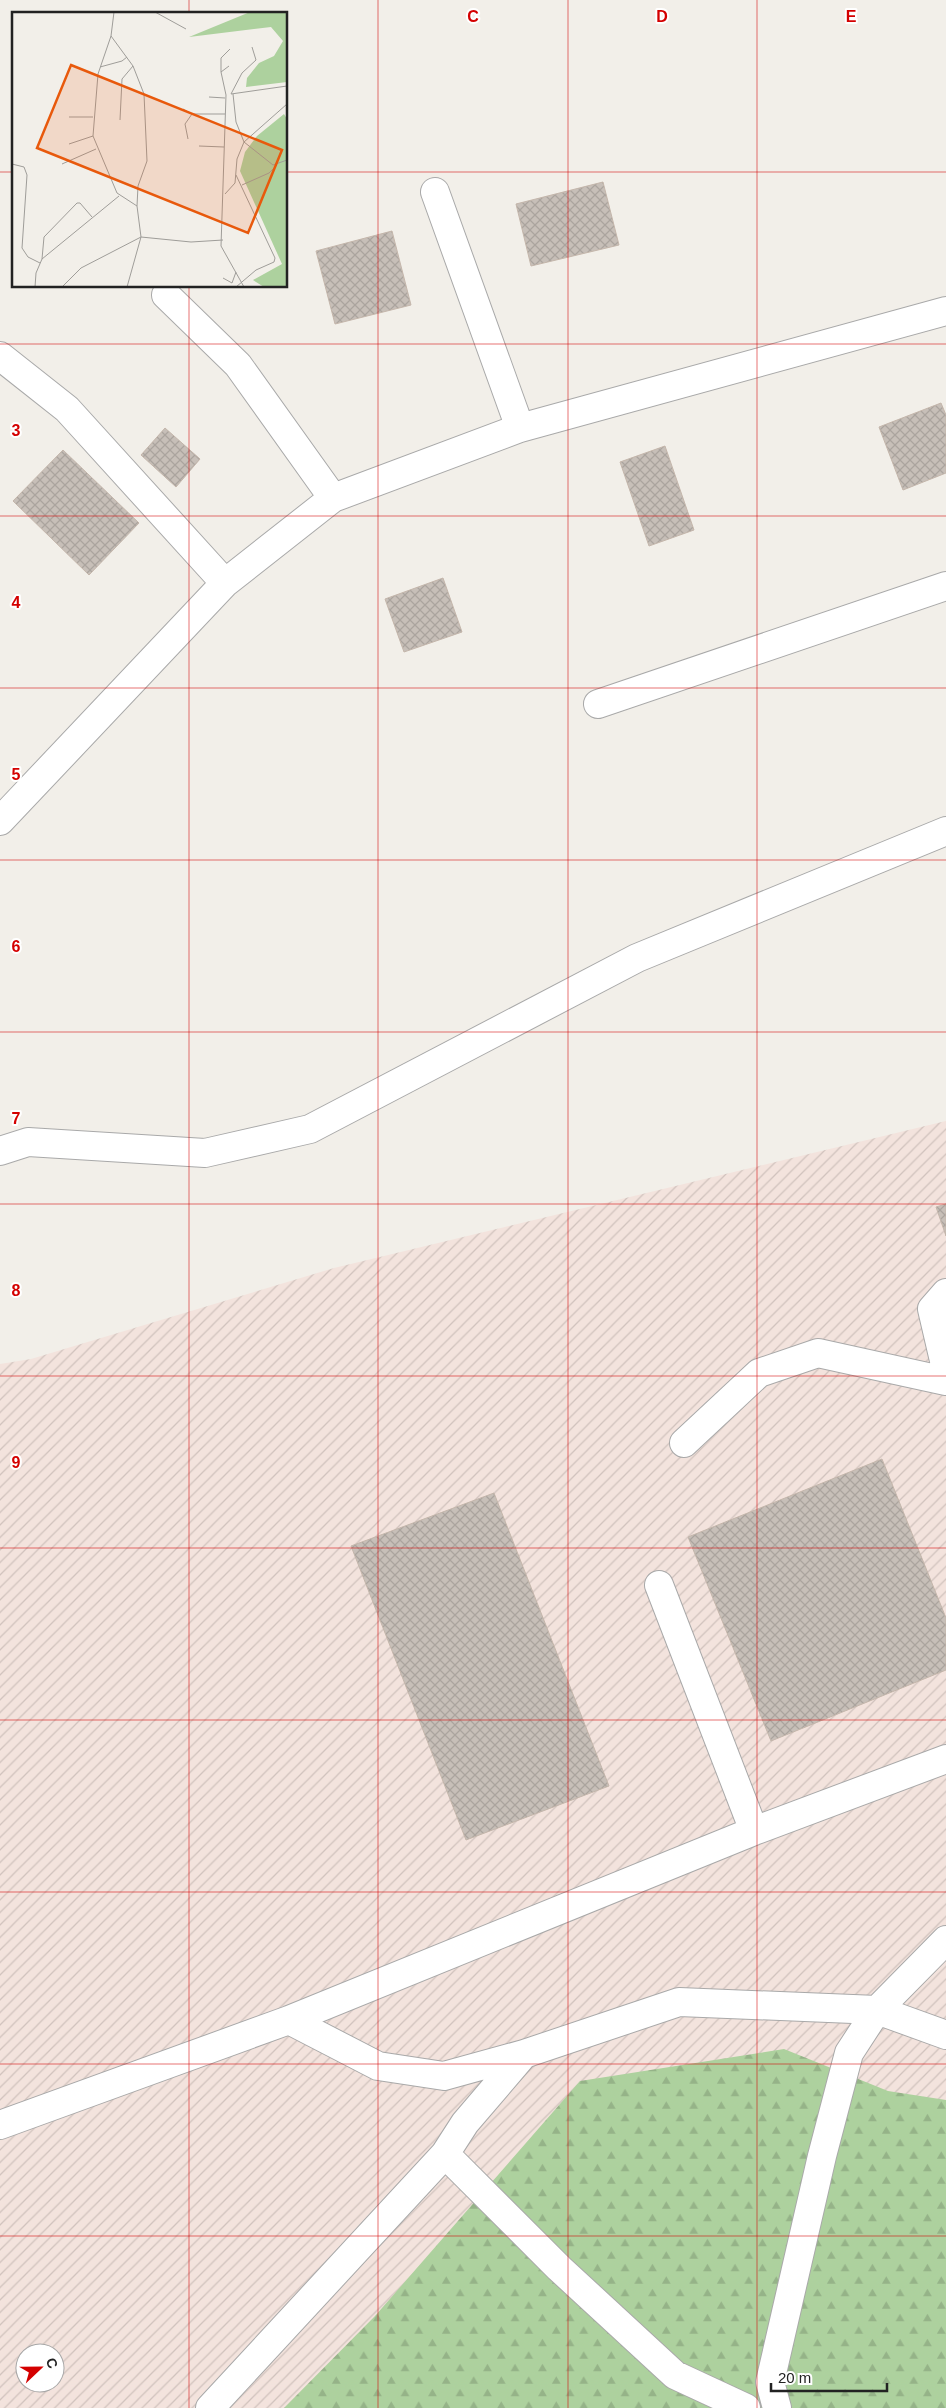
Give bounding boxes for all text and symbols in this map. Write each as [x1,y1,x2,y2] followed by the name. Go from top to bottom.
[467,8,479,25] text: C
[656,8,668,25] text: D
[846,8,857,25] text: E
[12,12,288,288] inset map
[12,422,21,439] text: 3
[12,594,21,611] text: 4
[12,766,21,783] text: 5
[12,938,21,955] text: 6
[12,1110,21,1127] text: 7
[12,1282,21,1299] text: 8
[12,1454,21,1471] text: 9
[15,2343,65,2393] north arrow
[43,2355,61,2371] text: С
[771,2360,887,2392] scale bar
[778,2369,811,2386] text: 20 m

